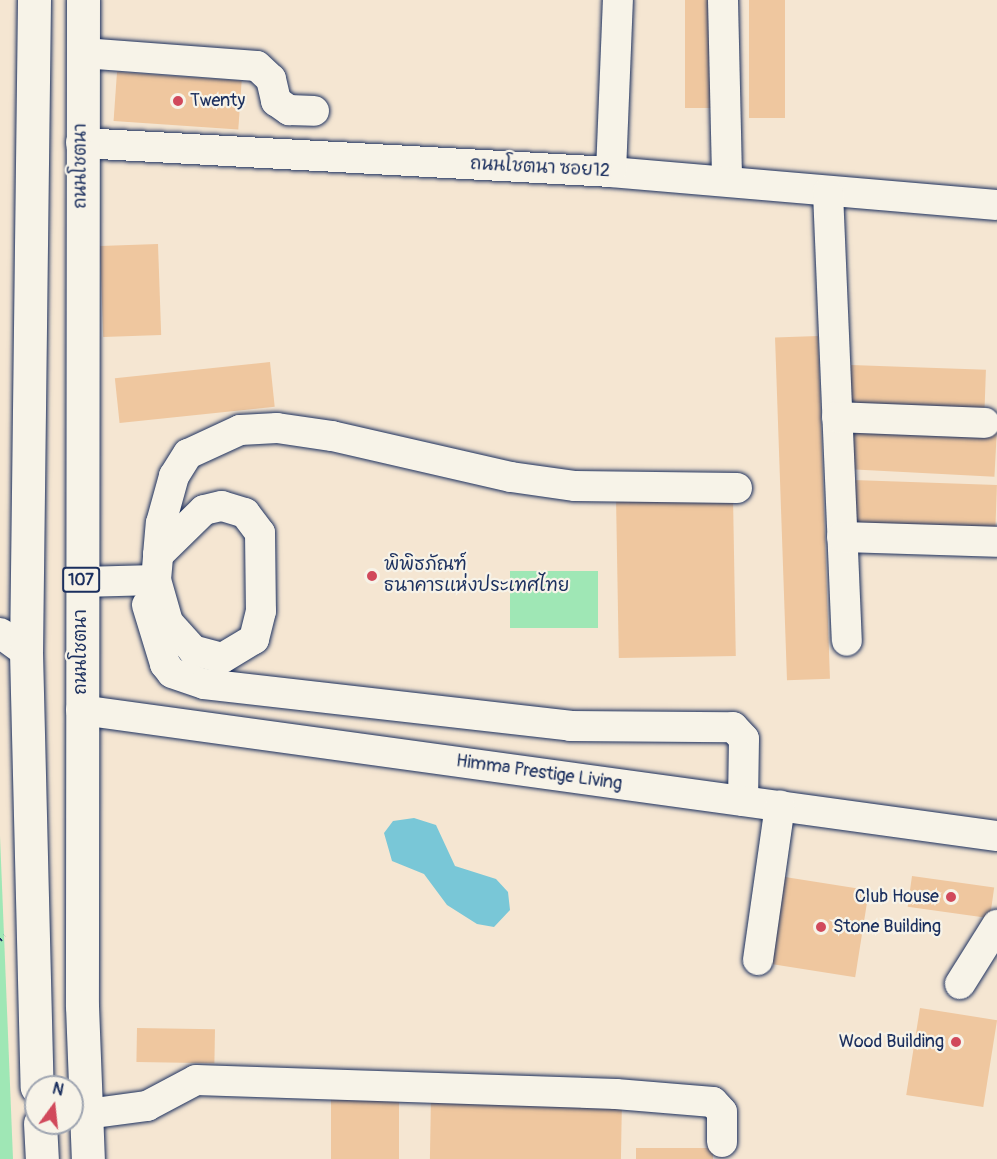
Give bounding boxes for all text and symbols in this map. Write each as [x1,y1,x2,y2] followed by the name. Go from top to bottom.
[190,90,245,112] place label: Twenty
[171,94,185,108] marker: Twenty
[70,123,92,209] street label: ถนนโชตนา
[469,154,611,182] street label: ถนนโชตนา ซอย12
[384,555,569,598] place label: พิพิธภัณฑ์ ธนาคารแห่งประเทศไทย
[62,567,100,593] road number: 107
[365,569,379,583] marker: พิพิธภัณฑ์ ธนาคารแห่งประเทศไทย
[70,609,92,695] street label: ถนนโชตนา
[455,751,623,795] street label: Himma Prestige Living
[855,886,939,908] place label: Club House
[944,890,958,904] marker: Club House
[833,916,941,938] place label: Stone Building
[814,920,828,934] marker: Stone Building
[839,1031,944,1053] place label: Wood Building
[949,1035,963,1049] marker: Wood Building
[24,1075,84,1135] north arrow
[50,1078,66,1101] text: N

